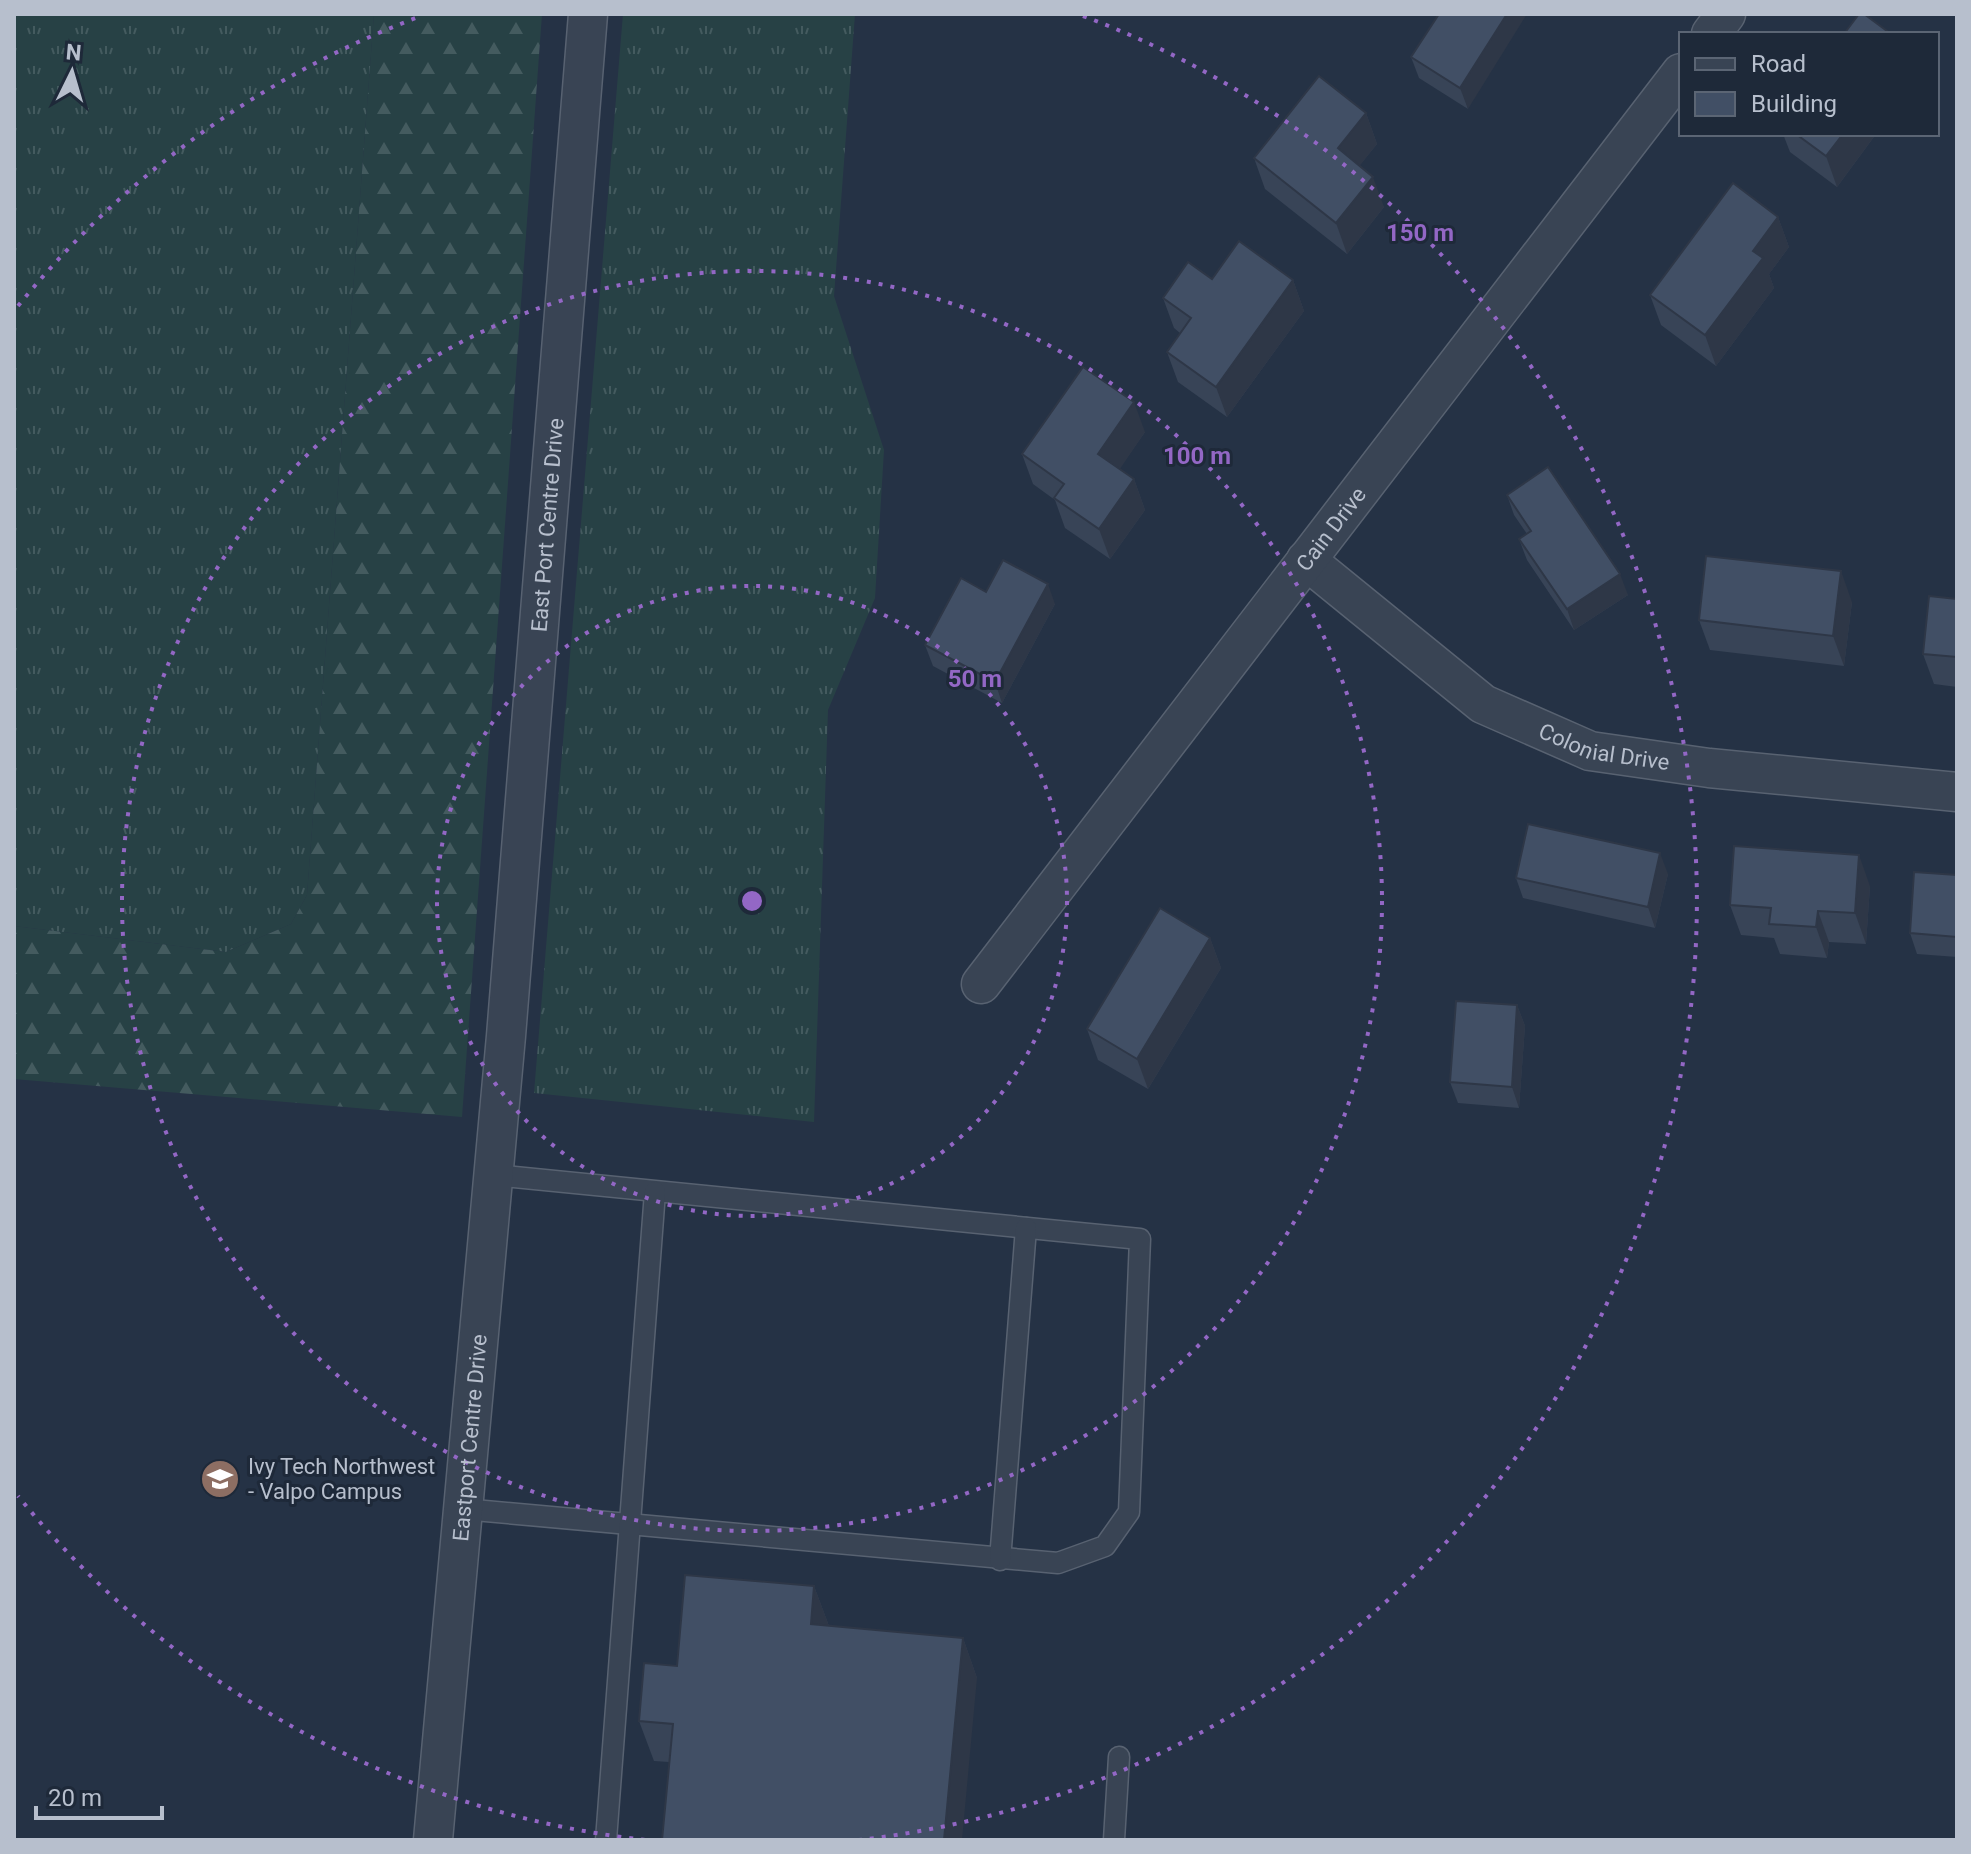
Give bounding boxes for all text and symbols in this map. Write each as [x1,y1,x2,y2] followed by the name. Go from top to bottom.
[32,32,112,112] north arrow
[1679,32,1939,136] legend
[65,39,83,66] text: N
[1751,50,1806,78] text: Road
[1751,90,1837,118] text: Building
[1386,219,1454,247] text: 150 m
[526,417,569,633] street label: East Port Centre Drive
[1163,442,1231,470] text: 100 m
[1291,482,1371,576] street label: Cain Drive
[948,665,1002,693] text: 50 m
[1535,718,1671,775] street label: Colonial Drive
[738,887,766,915] centre of rings
[448,1333,492,1542] street label: Eastport Centre Drive
[248,1454,435,1504] place label: Ivy Tech Northwest - Valpo Campus
[199,1458,241,1500] school or university icon: Ivy Tech Northwest - Valpo Campus
[36,1770,162,1820] scale bar
[48,1784,102,1812] text: 20 m

